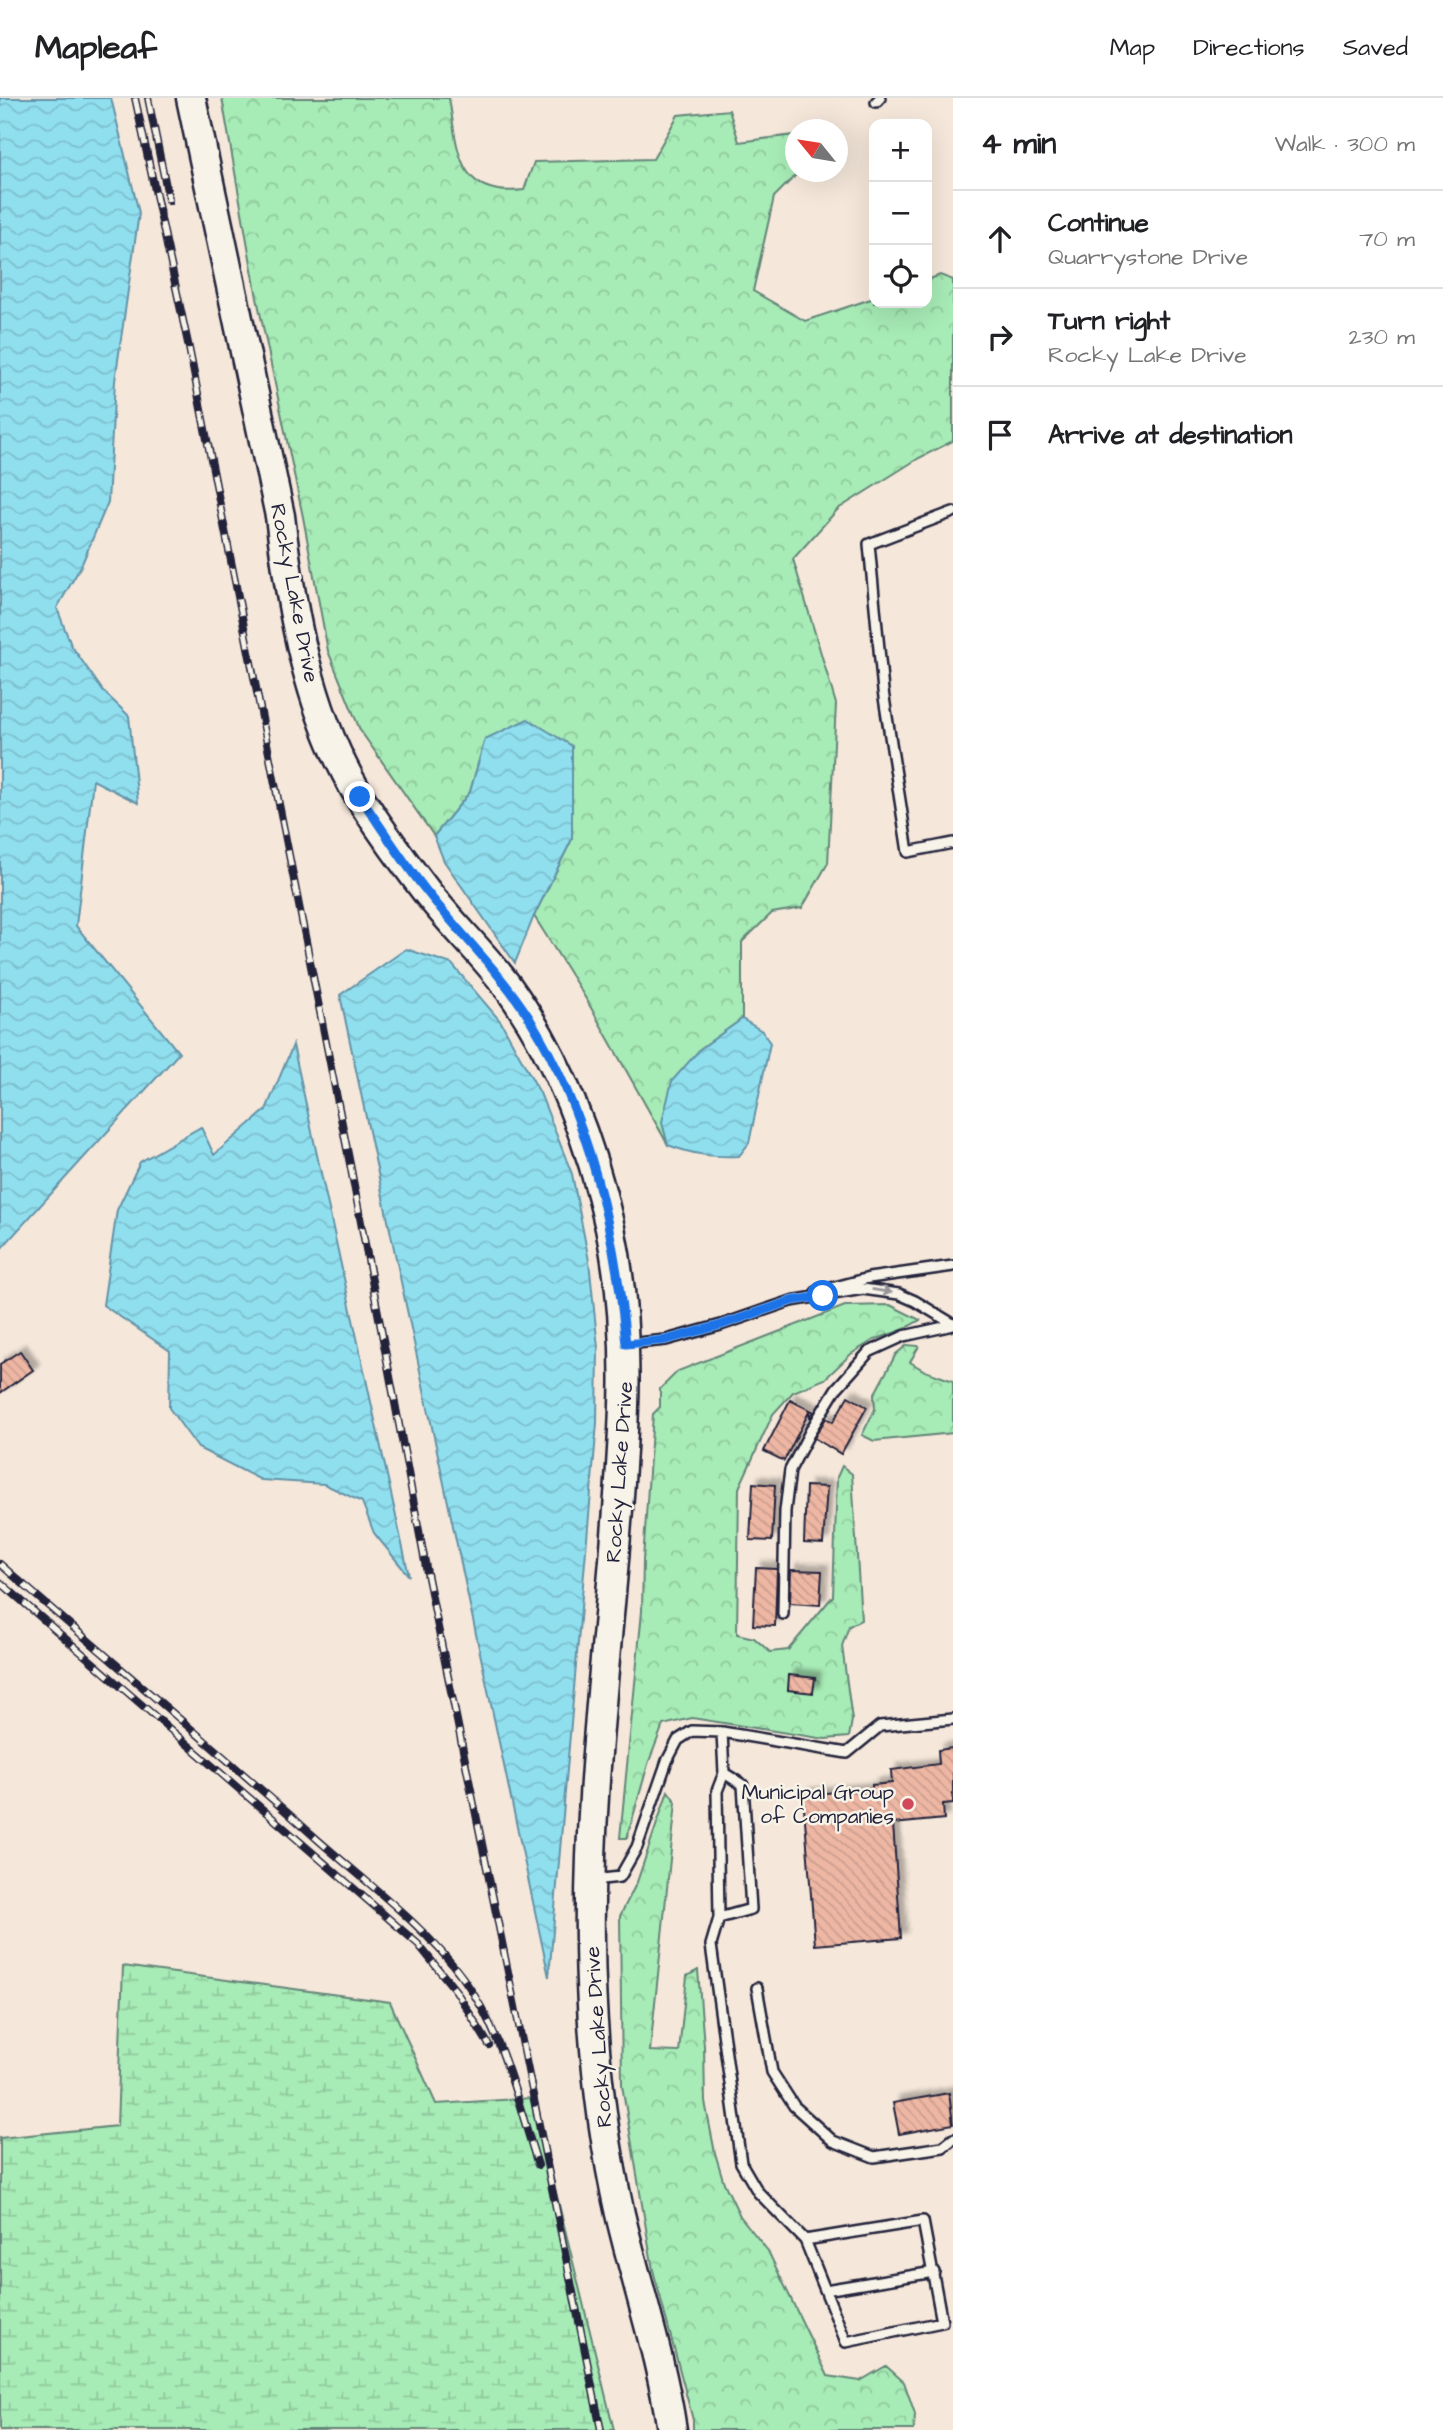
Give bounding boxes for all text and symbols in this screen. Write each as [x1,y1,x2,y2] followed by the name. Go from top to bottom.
[35,25,157,71] text: Mapleaf
[1110,31,1155,65] text: Map
[1193,31,1305,65] text: Directions
[1343,31,1408,65] text: Saved
[785,119,848,182] north arrow
[869,119,932,308] map controls
[869,119,932,182] button: +
[981,123,1056,165] text: 4 min
[1274,128,1415,160] text: Walk · 300 m
[869,182,932,245] button: −
[1048,205,1149,241] text: Continue
[981,220,1019,258] icon: ahead
[1359,223,1415,255] text: 70 m
[1048,241,1248,273] text: Quarrystone Drive
[869,245,932,308] button: locate
[1048,303,1170,339] text: Turn right
[981,318,1019,356] icon: right
[1349,321,1415,353] text: 230 m
[1048,339,1247,371] text: Rocky Lake Drive
[981,416,1019,454] icon: arrive
[1048,417,1293,453] text: Arrive at destination
[261,501,326,685] street label: Rocky Lake Drive
[344,781,375,812] route end
[807,1280,838,1311] route start
[871,1286,893,1297] one-way arrow
[599,1381,642,1564] street label: Rocky Lake Drive
[741,1778,894,1832] place label: Municipal Group of Companies
[900,1796,916,1812] marker: Municipal Group of Companies
[578,1945,621,2128] street label: Rocky Lake Drive

